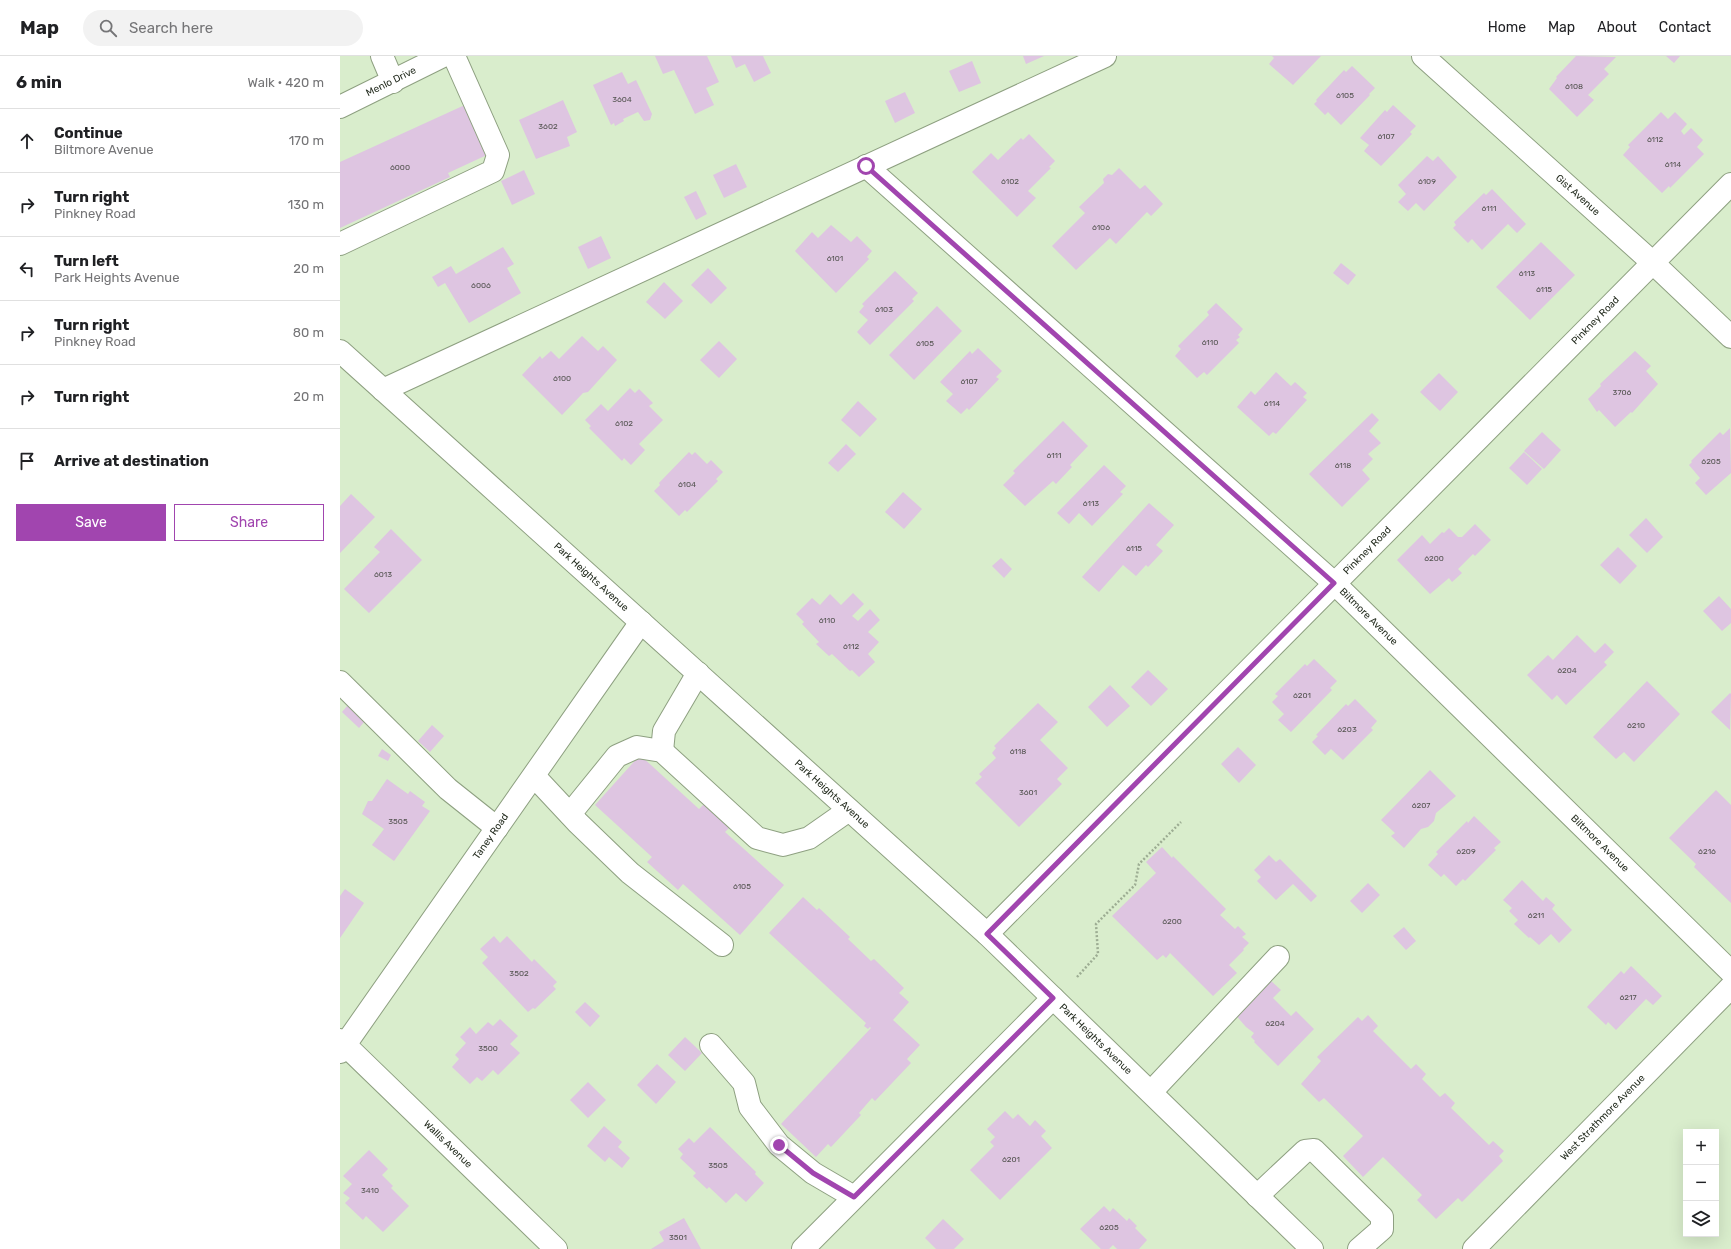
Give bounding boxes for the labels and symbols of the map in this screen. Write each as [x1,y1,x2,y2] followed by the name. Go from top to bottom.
[364,64,418,99] street label: Menlo Drive
[1565,82,1583,91] house number: 6108
[1336,91,1354,100] house number: 6105
[612,95,632,104] house number: 3604
[538,122,558,131] house number: 3602
[1377,132,1395,141] house number: 6107
[1647,135,1663,144] house number: 6112
[857,157,875,175] route start
[1665,160,1681,169] house number: 6114
[390,163,410,172] house number: 6000
[1553,172,1603,218] street label: Gist Avenue
[1001,177,1019,186] house number: 6102
[1418,177,1436,186] house number: 6109
[1482,204,1496,213] house number: 6111
[1092,223,1110,232] house number: 6106
[827,254,843,263] house number: 6101
[1519,269,1535,278] house number: 6113
[471,281,491,290] house number: 6006
[1536,285,1552,294] house number: 6115
[1569,294,1622,347] street label: Pinkney Road
[875,305,893,314] house number: 6103
[1202,338,1218,347] house number: 6110
[916,339,934,348] house number: 6105
[553,374,571,383] house number: 6100
[960,377,978,386] house number: 6107
[1613,388,1632,397] house number: 3706
[1264,399,1280,408] house number: 6114
[615,419,633,428] house number: 6102
[1047,451,1061,460] house number: 6111
[1701,457,1721,466] house number: 6205
[1335,461,1351,470] house number: 6118
[678,480,696,489] house number: 6104
[1083,499,1099,508] house number: 6113
[1341,524,1394,577] street label: Pinkney Road
[551,540,631,614] street label: Park Heights Avenue
[1126,544,1142,553] house number: 6115
[1424,554,1444,563] house number: 6200
[374,570,392,579] house number: 6013
[1337,586,1400,648] street label: Biltmore Avenue
[819,616,835,625] house number: 6110
[843,642,859,651] house number: 6112
[1557,666,1577,675] house number: 6204
[1293,691,1311,700] house number: 6201
[1627,721,1645,730] house number: 6210
[1337,725,1357,734] house number: 6203
[1010,747,1026,756] house number: 6118
[792,757,872,831] street label: Park Heights Avenue
[1019,788,1037,797] house number: 3601
[1412,801,1430,810] house number: 6207
[471,811,511,862] street label: Taney Road
[1568,812,1632,875] street label: Biltmore Avenue
[388,817,408,826] house number: 3505
[1456,847,1476,856] house number: 6209
[1698,847,1716,856] house number: 6216
[733,882,751,891] house number: 6105
[1528,911,1544,920] house number: 6211
[1162,917,1182,926] house number: 6200
[509,969,529,978] house number: 3502
[1619,993,1637,1002] house number: 6217
[1057,1001,1135,1077] street label: Park Heights Avenue
[1265,1019,1285,1028] house number: 6204
[478,1044,498,1053] house number: 3500
[1558,1072,1648,1163] street label: West Strathmore Avenue
[421,1118,475,1171] street label: Wallis Avenue
[770,1136,788,1154] route end
[1002,1155,1020,1164] house number: 6201
[708,1161,728,1170] house number: 3505
[361,1186,379,1195] house number: 3410
[1099,1223,1119,1232] house number: 6205
[669,1233,687,1242] house number: 3501

